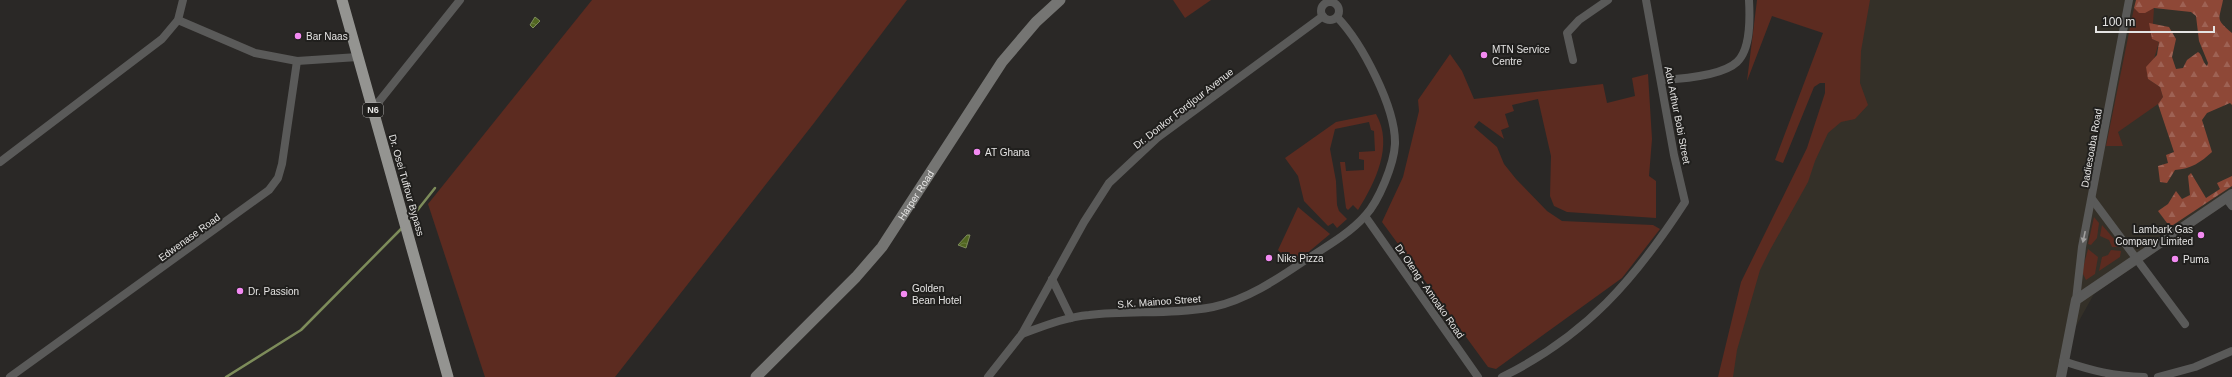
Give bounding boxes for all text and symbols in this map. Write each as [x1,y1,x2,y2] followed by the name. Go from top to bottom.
[2096,8,2214,34] scale bar
[2102,15,2135,29] text: 100 m
[293,31,303,41] marker: Bar Naas
[306,31,348,42] place label: Bar Naas
[1492,44,1550,67] place label: MTN Service Centre
[1479,50,1489,60] marker: MTN Service Centre
[1663,65,1692,165] street label: Adu Arthur Bobi Street
[1131,66,1236,151] street label: Dr. Donkor Fordjour Avenue
[363,103,383,117] road number: N6
[2079,108,2104,188] street label: Dadiesoaba Road
[387,133,426,237] street label: Dr. Osei Tuffour Bypass
[972,147,982,157] marker: AT Ghana
[985,147,1030,158] place label: AT Ghana
[896,168,936,222] street label: Harper Road
[156,211,222,263] street label: Edwenase Road
[2115,224,2193,247] place label: Lambark Gas Company Limited
[2196,230,2206,240] marker: Lambark Gas Company Limited
[2081,231,2087,243] one-way arrow
[1393,242,1466,340] street label: Dr Oteng - Amoako Road
[1264,253,1274,263] marker: Niks Pizza
[1277,253,1324,264] place label: Niks Pizza
[2170,254,2180,264] marker: Puma
[2183,254,2210,265] place label: Puma
[912,283,961,306] place label: Golden Bean Hotel
[235,286,245,296] marker: Dr. Passion
[248,286,299,297] place label: Dr. Passion
[899,289,909,299] marker: Golden Bean Hotel
[1117,293,1201,310] street label: S.K. Mainoo Street

